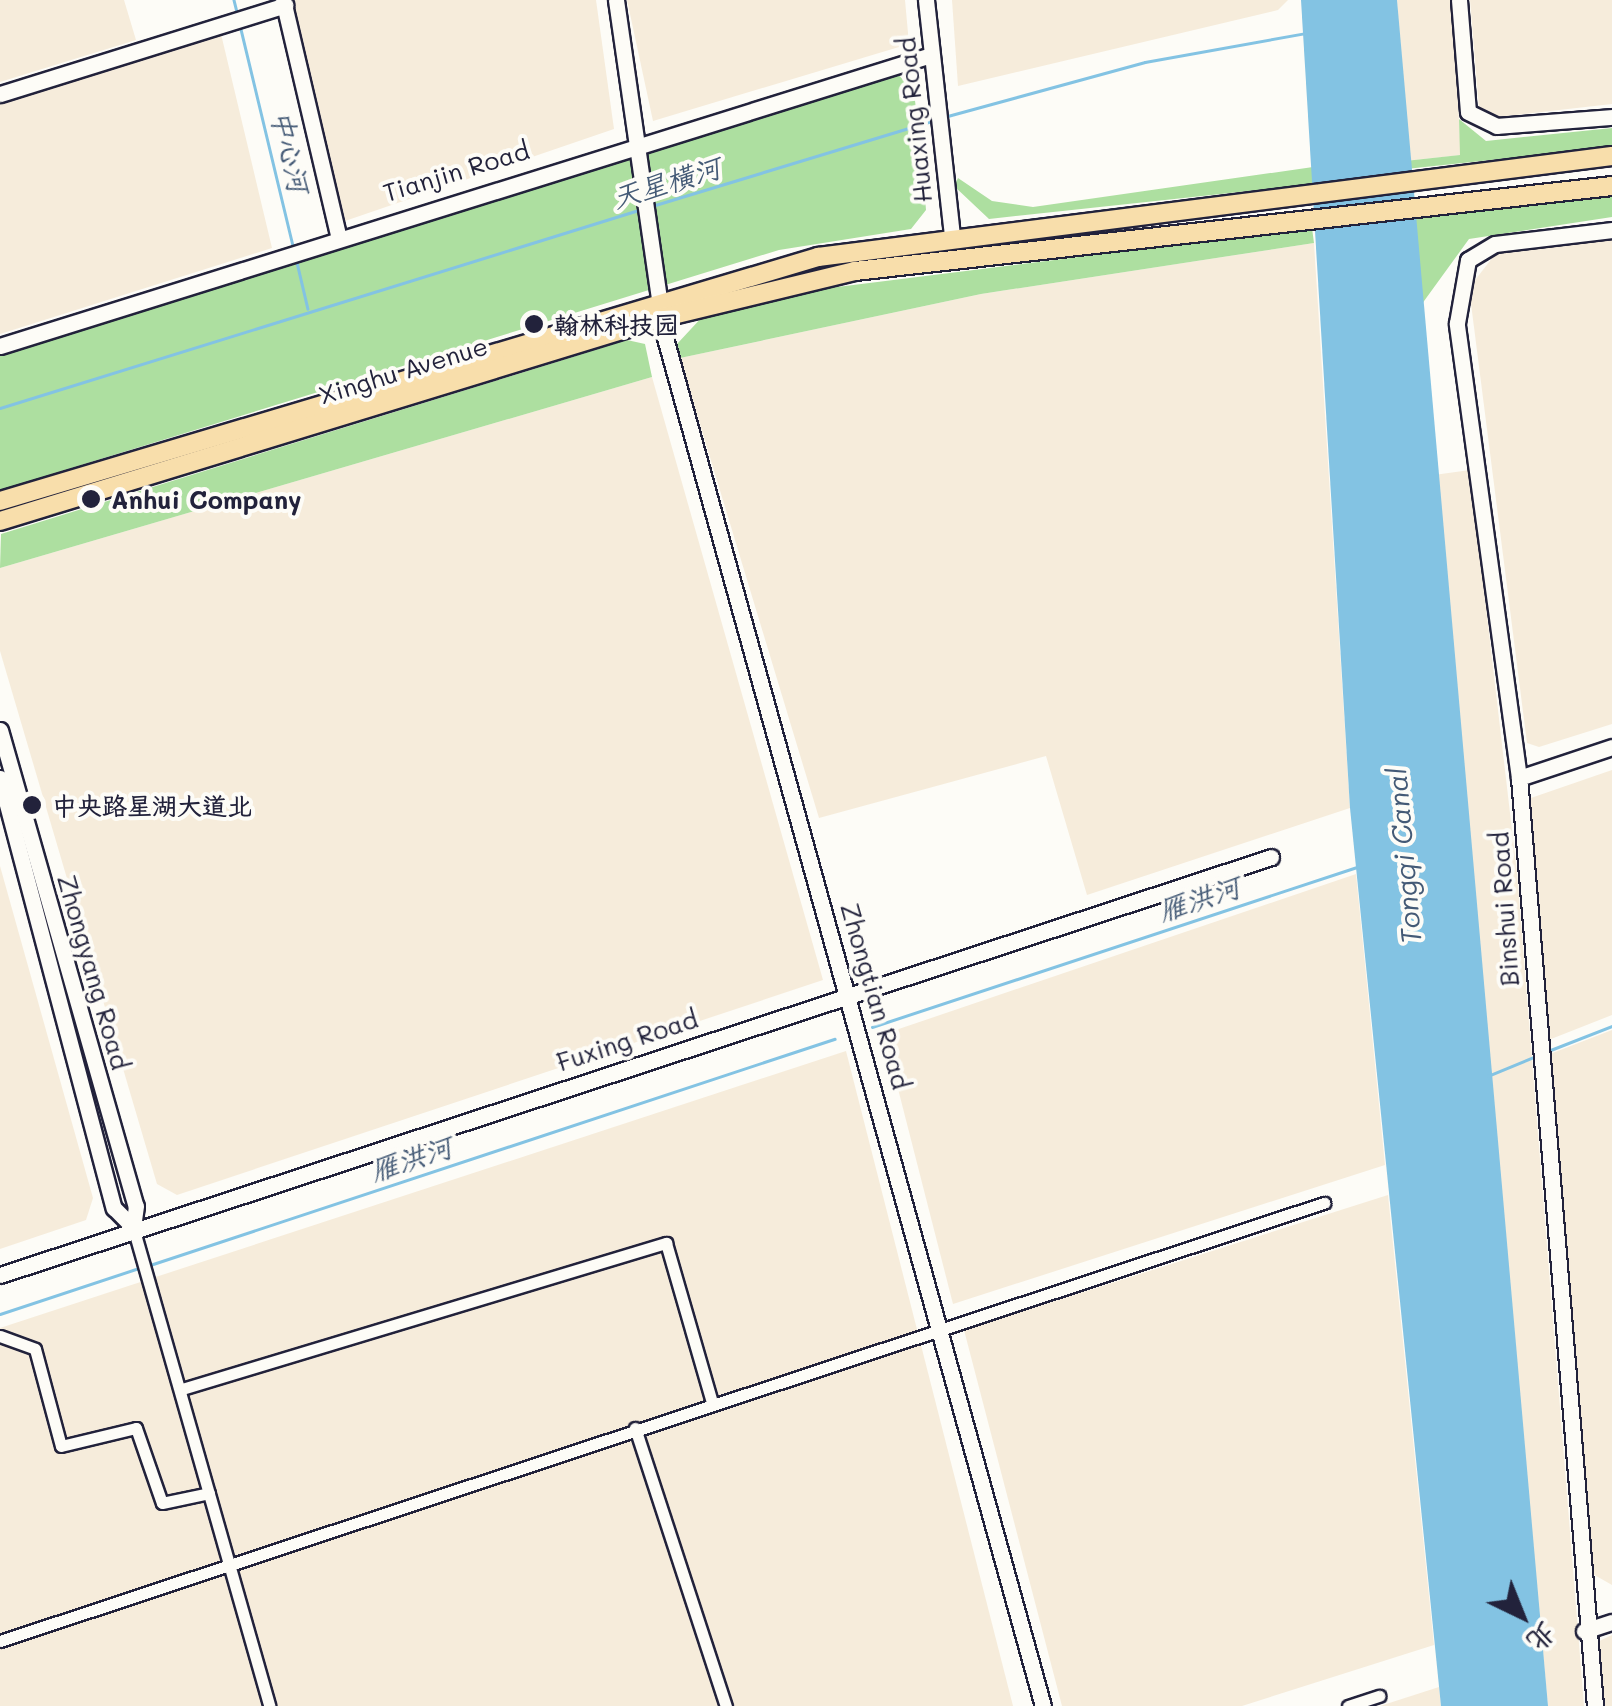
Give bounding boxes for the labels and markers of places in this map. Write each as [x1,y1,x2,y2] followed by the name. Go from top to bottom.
[554,309,679,339] place label: 翰林科技园
[523,313,545,335] marker: 翰林科技园
[111,484,302,514] place label: Anhui Company
[80,488,102,510] marker: Anhui Company
[52,790,252,820] place label: 中央路星湖大道北
[21,794,43,816] marker: 中央路星湖大道北

